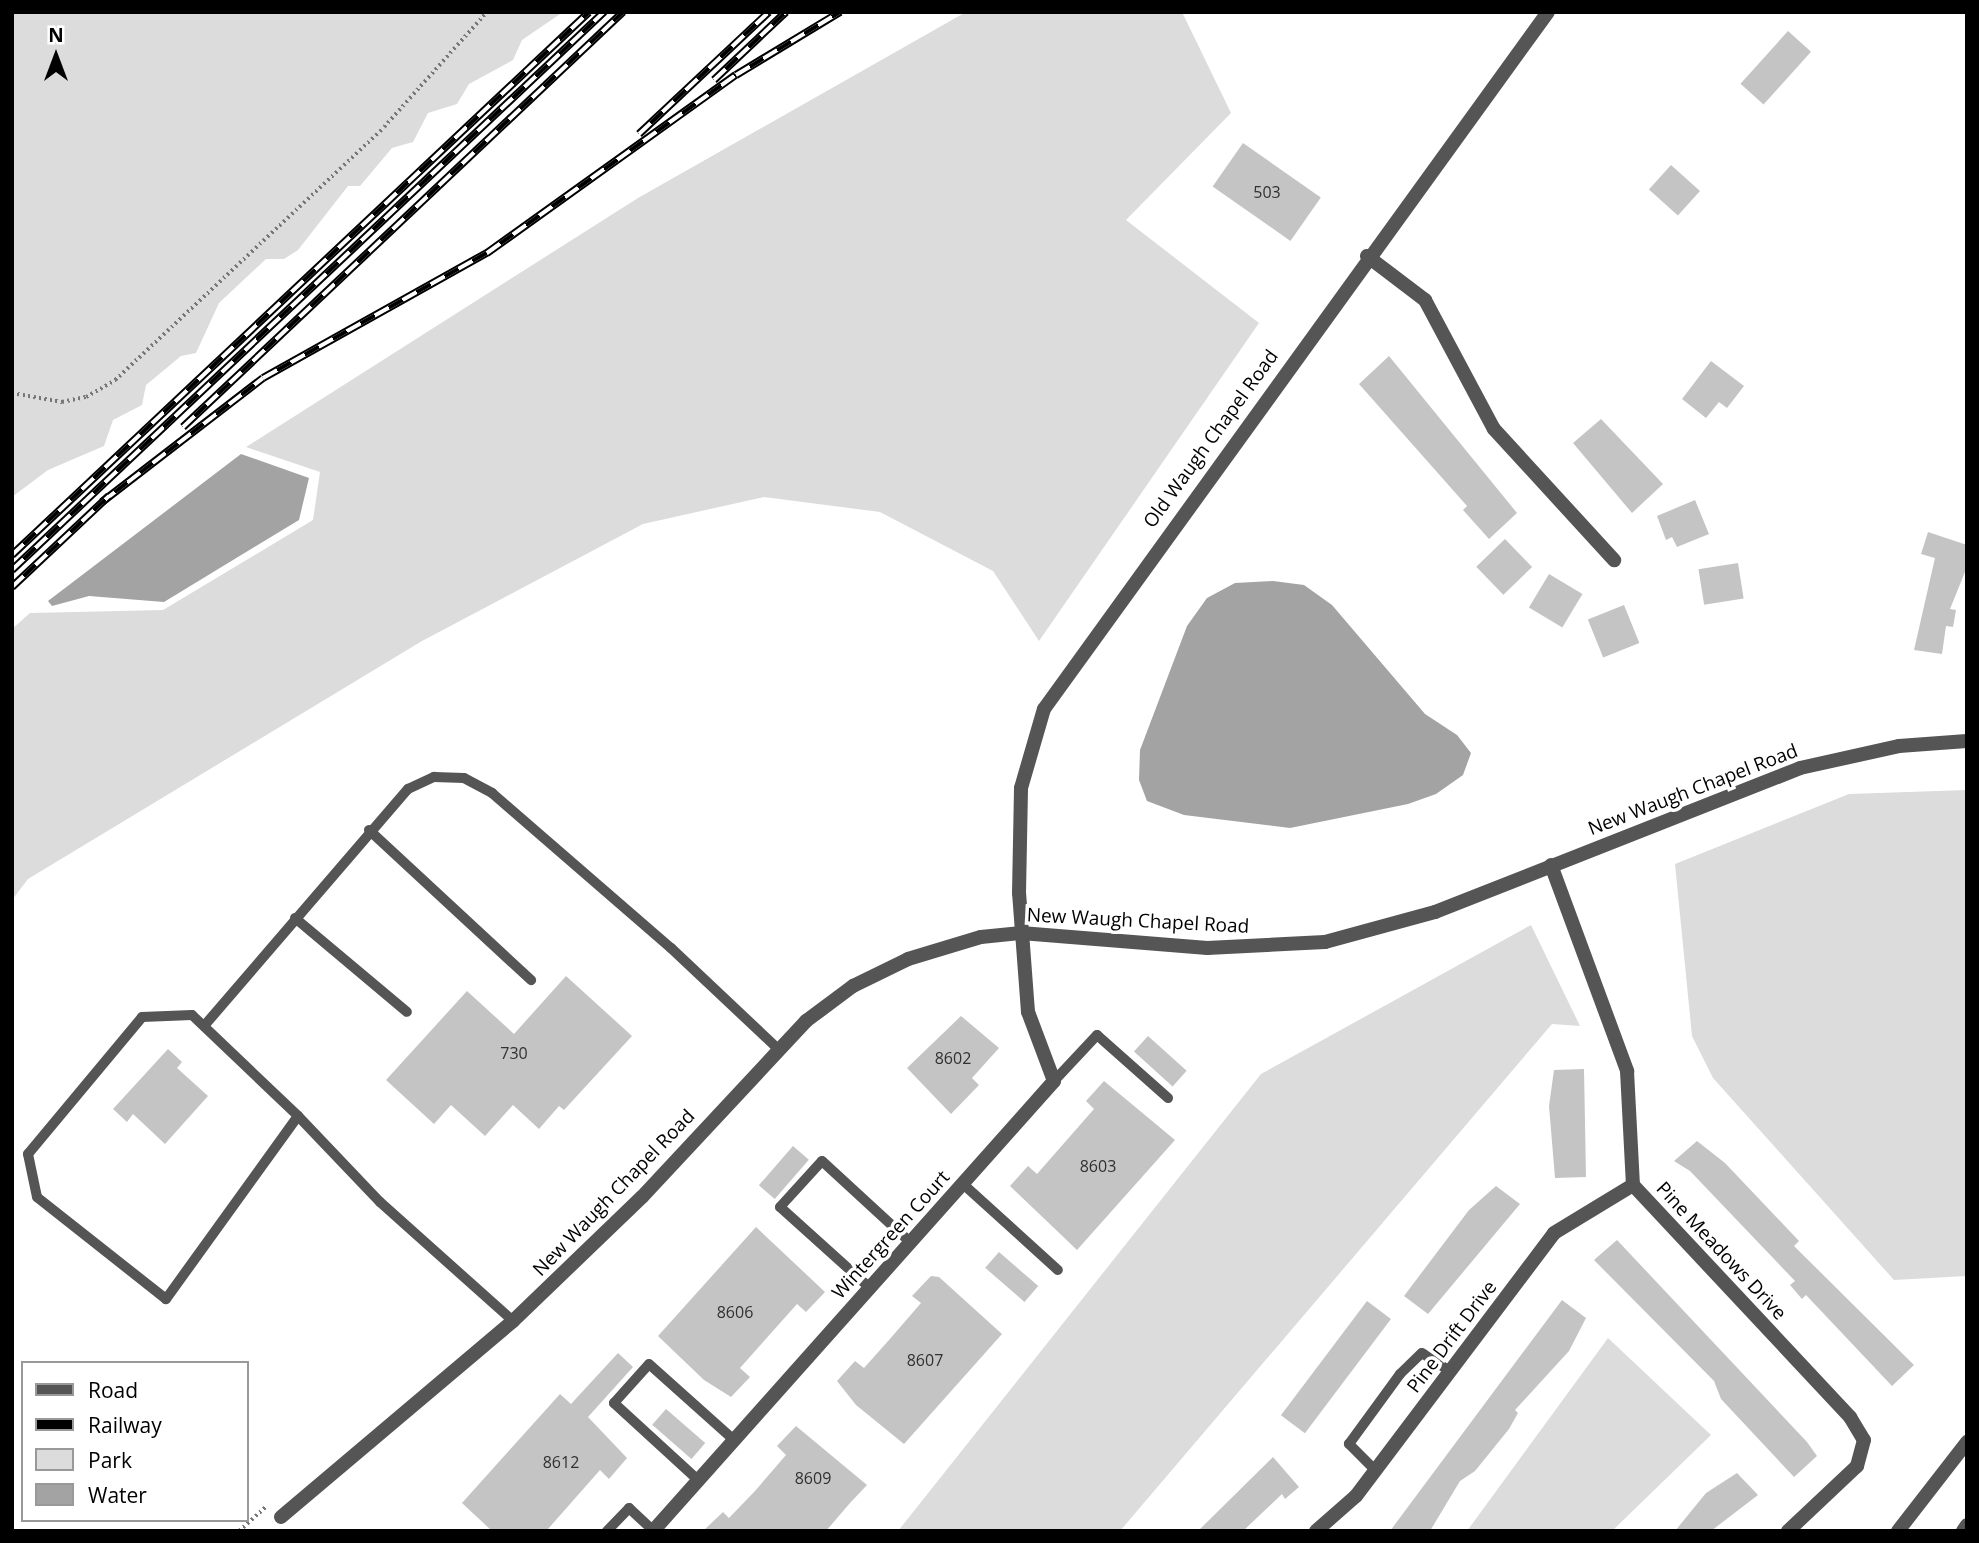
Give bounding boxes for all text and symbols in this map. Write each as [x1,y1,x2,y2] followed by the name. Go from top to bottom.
[21,21,91,91] north arrow
[48,22,64,48] text: N
[1253,182,1281,202] house number: 503
[1139,346,1283,532] street label: Old Waugh Chapel Road
[1585,739,1801,841] street label: New Waugh Chapel Road
[1026,904,1250,938] street label: New Waugh Chapel Road
[500,1043,528,1063] house number: 730
[935,1048,971,1068] house number: 8602
[528,1105,700,1281] street label: New Waugh Chapel Road
[1080,1156,1116,1176] house number: 8603
[827,1166,955,1304] street label: Wintergreen Court
[1651,1177,1791,1325] street label: Pine Meadows Drive
[1402,1276,1502,1398] street label: Pine Drift Drive
[717,1302,753,1322] house number: 8606
[907,1350,943,1370] house number: 8607
[21,1361,248,1522] legend
[88,1376,138,1404] text: Road
[88,1411,162,1439] text: Railway
[88,1446,132,1474] text: Park
[543,1452,579,1472] house number: 8612
[795,1468,831,1488] house number: 8609
[88,1481,147,1509] text: Water

